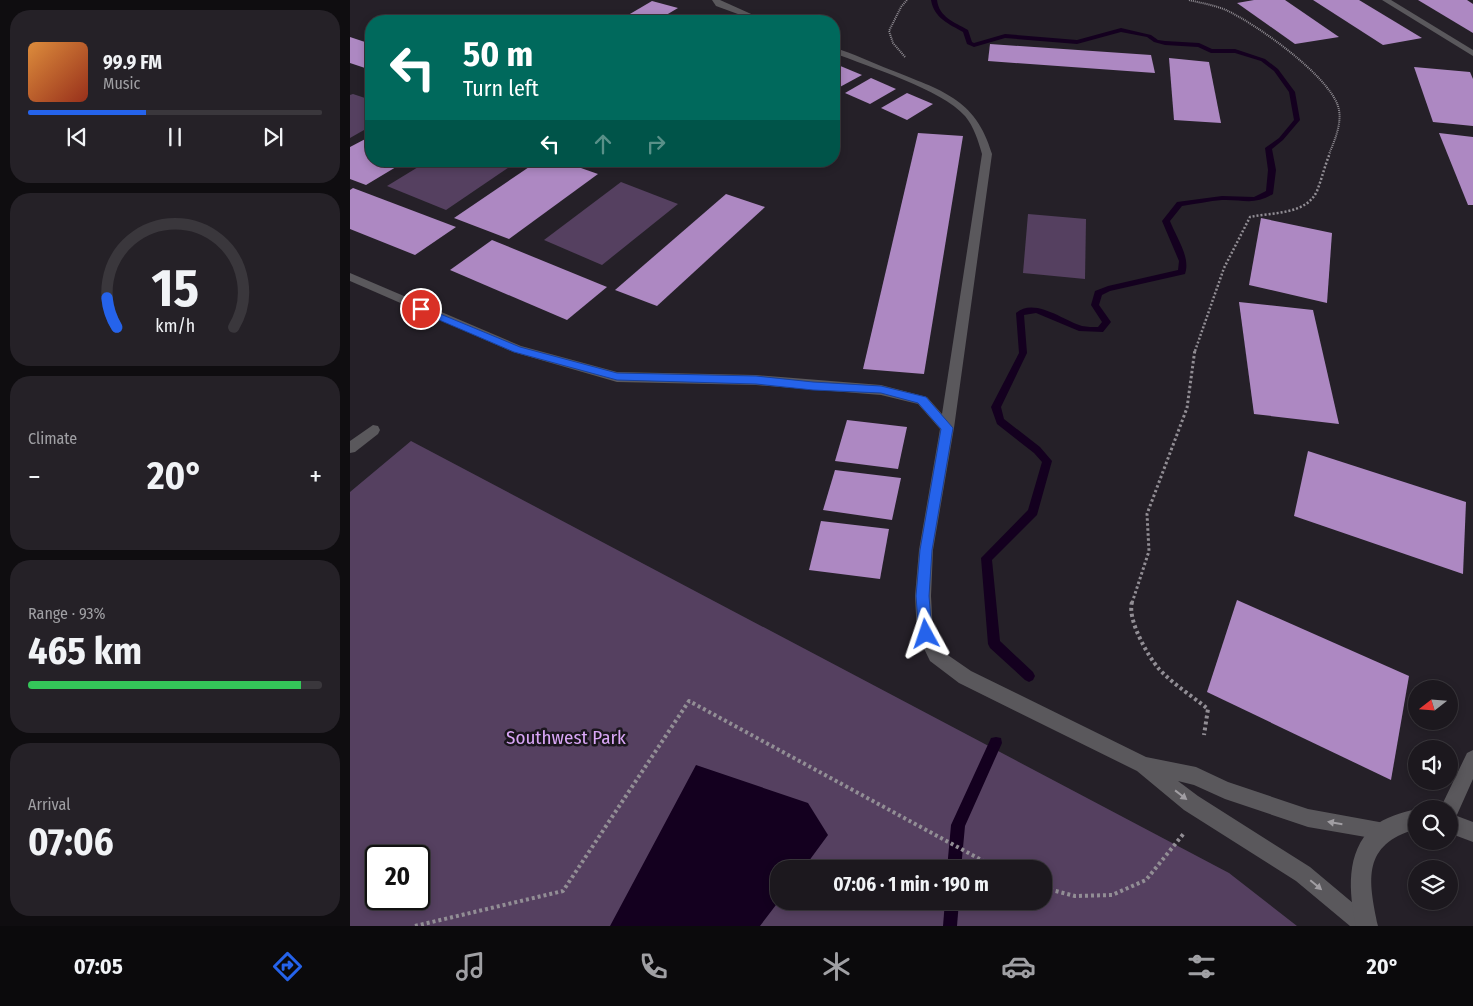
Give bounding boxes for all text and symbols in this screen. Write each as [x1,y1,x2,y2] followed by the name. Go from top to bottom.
[463,33,533,75] text: 50 m
[380,35,445,100] icon: left
[103,51,162,74] text: 99.9 FM
[103,74,140,93] text: Music
[463,75,539,102] text: Turn left
[63,123,91,151] icon: previous
[161,123,189,151] icon: pause
[259,123,287,151] icon: next
[536,130,564,158] icon: left
[589,130,617,158] icon: ahead
[642,130,670,158] icon: right
[151,257,199,320] text: 15
[400,288,442,330] pin
[407,295,435,323] icon: arrive
[155,315,195,337] text: km/h
[28,429,77,448] text: Climate
[147,453,203,499] text: 20°
[28,460,41,493] text: −
[309,460,322,493] text: +
[28,604,106,623] text: Range · 93%
[899,607,951,659] position arrow
[28,628,142,674] text: 465 km
[1408,680,1458,730] north arrow
[1408,680,1458,910] map controls
[506,726,626,749] park label: Southwest Park
[1408,740,1458,790] button: sound
[1174,790,1187,801] one-way arrow
[28,795,70,814] text: Arrival
[1408,800,1458,850] button: search
[1327,818,1343,826] one-way arrow
[28,819,114,865] text: 07:06
[365,845,430,910] speed limit sign: 20
[1408,860,1458,910] button: layers
[833,873,989,896] text: 07:06 · 1 min · 190 m
[1310,879,1322,891] one-way arrow
[270,949,305,984] icon: directions
[453,949,488,984] icon: music
[636,949,671,984] icon: phone
[819,949,854,984] icon: climate
[1001,949,1036,984] icon: car
[1184,949,1219,984] icon: filters
[74,953,123,980] text: 07:05
[1367,953,1399,980] text: 20°

